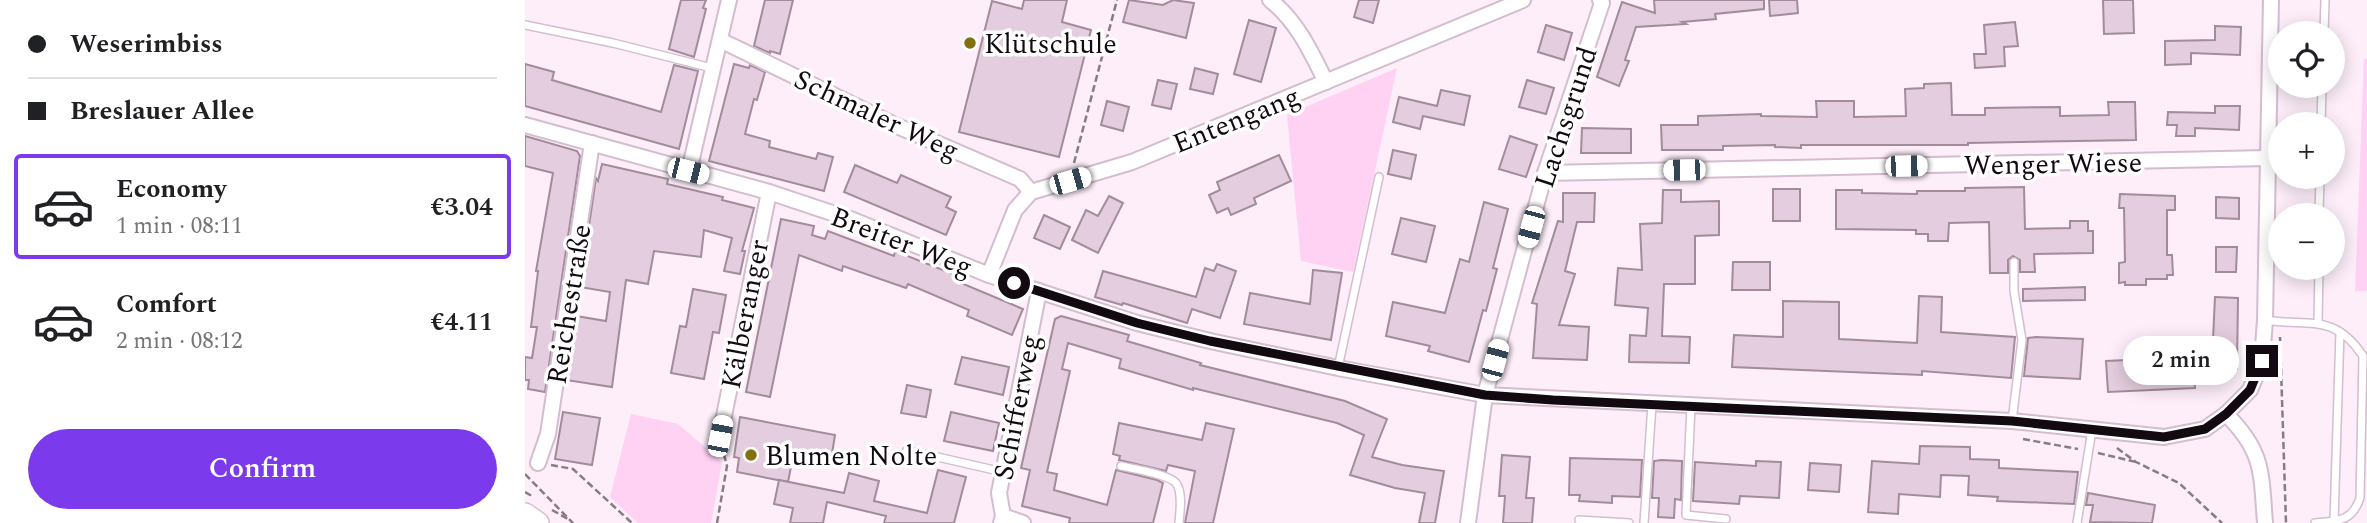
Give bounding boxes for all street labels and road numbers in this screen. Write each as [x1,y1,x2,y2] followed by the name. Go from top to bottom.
[1523,41,1610,194] street label: Lachsgrund
[786,58,966,173] street label: Schmaler Weg
[1166,75,1307,165] street label: Entengang
[1963,141,2143,188] street label: Wenger Wiese
[824,196,979,289] street label: Breiter Weg
[536,221,603,387] street label: Reichestraße
[710,236,781,393] street label: Kälberanger
[982,331,1053,484] street label: Schifferweg

